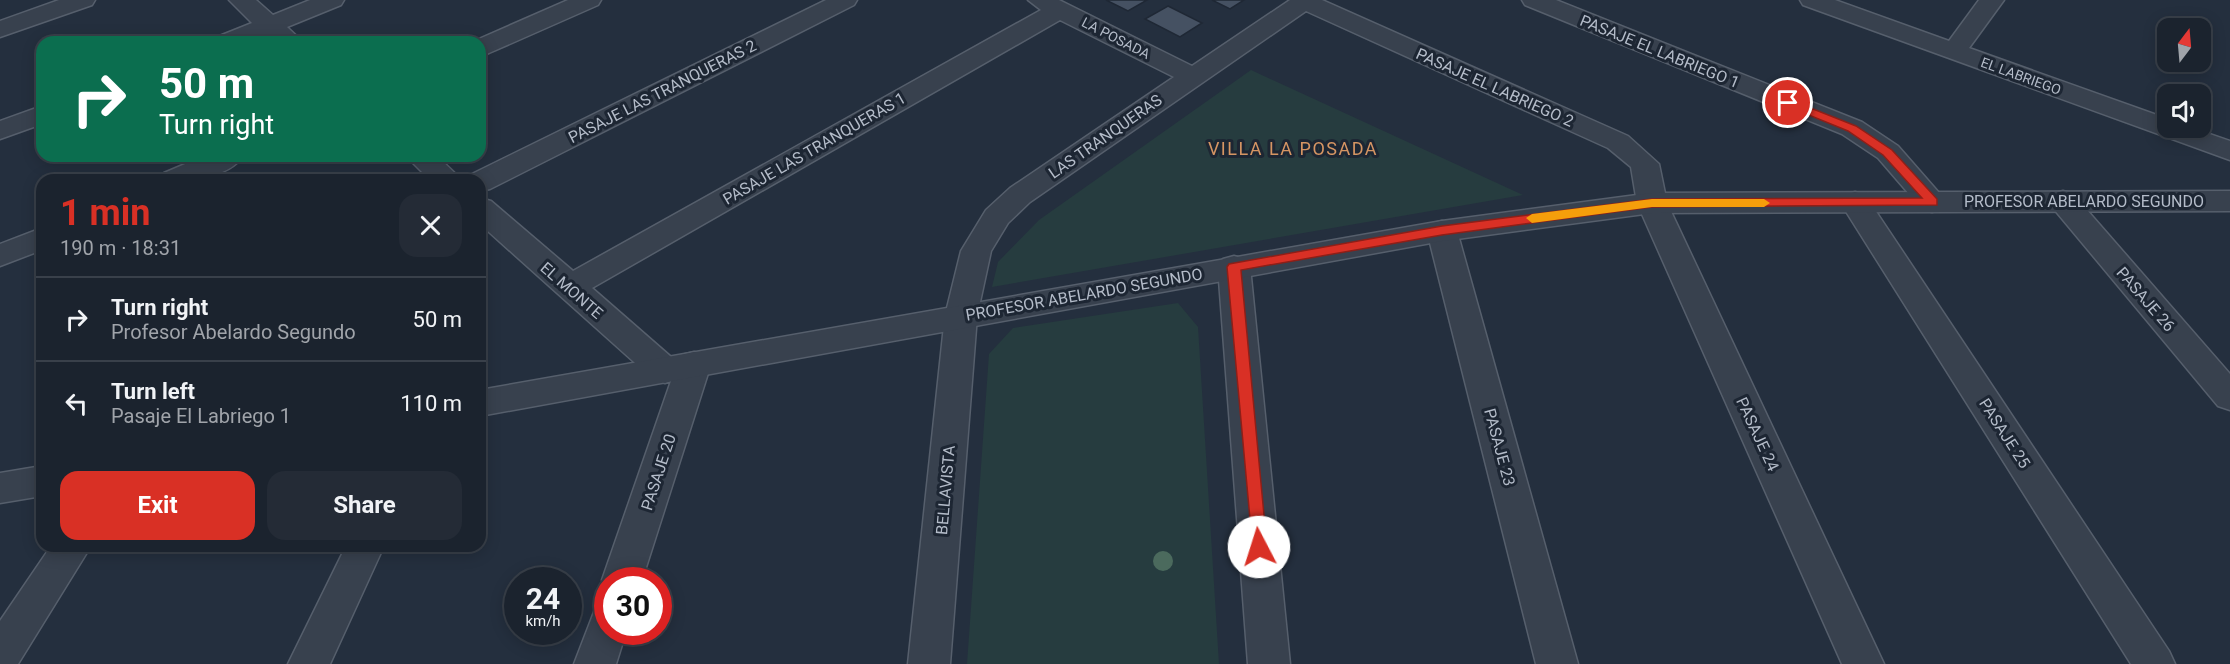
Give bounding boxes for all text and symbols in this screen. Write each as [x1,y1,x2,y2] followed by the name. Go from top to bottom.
[1577,11,1742,92] street label: PASAJE EL LABRIEGO 1
[1079,14,1153,62] street label: LA POSADA
[2157,18,2211,72] north arrow
[2157,18,2211,138] map controls
[565,36,759,147] street label: PASAJE LAS TRANQUERAS 2
[1413,44,1576,131] street label: PASAJE EL LABRIEGO 2
[1979,54,2063,98] street label: EL LABRIEGO
[159,59,254,108] text: 50 m
[60,60,138,138] icon: right
[1762,77,1813,128] pin
[2157,84,2211,138] button: sound
[1771,86,1804,119] icon: arrive
[719,88,909,209] street label: PASAJE LAS TRANQUERAS 1
[1045,90,1166,183] street label: LAS TRANQUERAS
[159,109,274,141] text: Turn right
[1208,138,1378,159] district label: VILLA LA POSADA
[60,192,151,234] text: 1 min
[1964,192,2204,211] street label: PROFESOR ABELARDO SEGUNDO
[399,194,462,257] button: close
[60,236,181,260] text: 190 m · 18:31
[537,258,607,323] street label: EL MONTE
[2112,263,2179,335] street label: PASAJE 26
[964,264,1204,325] street label: PROFESOR ABELARDO SEGUNDO
[111,295,208,320] text: Turn right
[60,303,93,336] icon: right
[413,307,462,332] text: 50 m
[111,320,356,344] text: Profesor Abelardo Segundo
[111,379,195,404] text: Turn left
[60,387,93,420] icon: left
[400,391,462,416] text: 110 m
[1732,394,1783,474] street label: PASAJE 24
[1975,395,2034,472] street label: PASAJE 25
[111,404,291,428] text: Pasaje El Labriego 1
[1480,406,1519,488] street label: PASAJE 23
[637,432,680,513] street label: PASAJE 20
[932,444,959,536] street label: BELLAVISTA
[60,471,255,540] button: Exit
[267,471,462,540] button: Share
[1227,515,1291,579] position arrow
[594,567,672,645] speed limit sign: 30
[526,581,560,616] text: 24
[525,612,561,630] text: km/h

